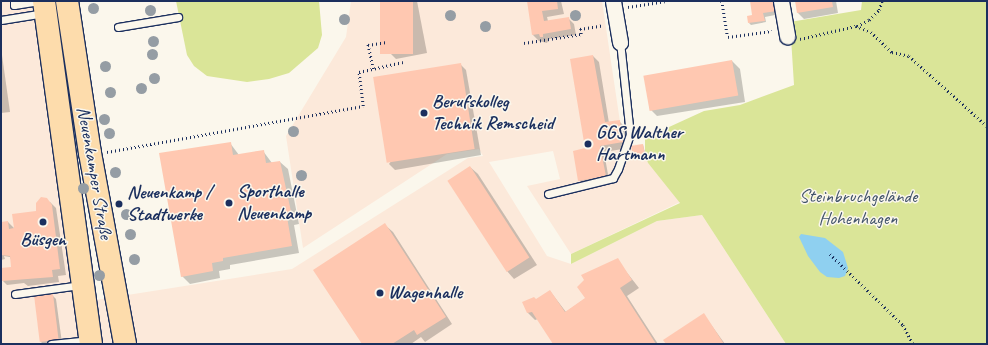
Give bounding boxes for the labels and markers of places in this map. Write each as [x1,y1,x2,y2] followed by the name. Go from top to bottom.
[432,91,553,135] place label: Berufskolleg Technik Remscheid
[419,108,429,118] marker: Berufskolleg Technik Remscheid
[596,122,683,166] place label: GGS Walther Hartmann
[583,139,593,149] marker: GGS Walther Hartmann
[237,181,311,225] place label: Sporthalle Neuenkamp
[127,182,212,226] place label: Neuenkamp / Stadtwerke
[224,198,234,208] marker: Sporthalle Neuenkamp
[114,199,124,209] marker: Neuenkamp / Stadtwerke
[38,217,48,227] marker: Büsgen
[20,229,66,251] place label: Büsgen
[388,282,462,304] place label: Wagenhalle
[375,288,385,298] marker: Wagenhalle

